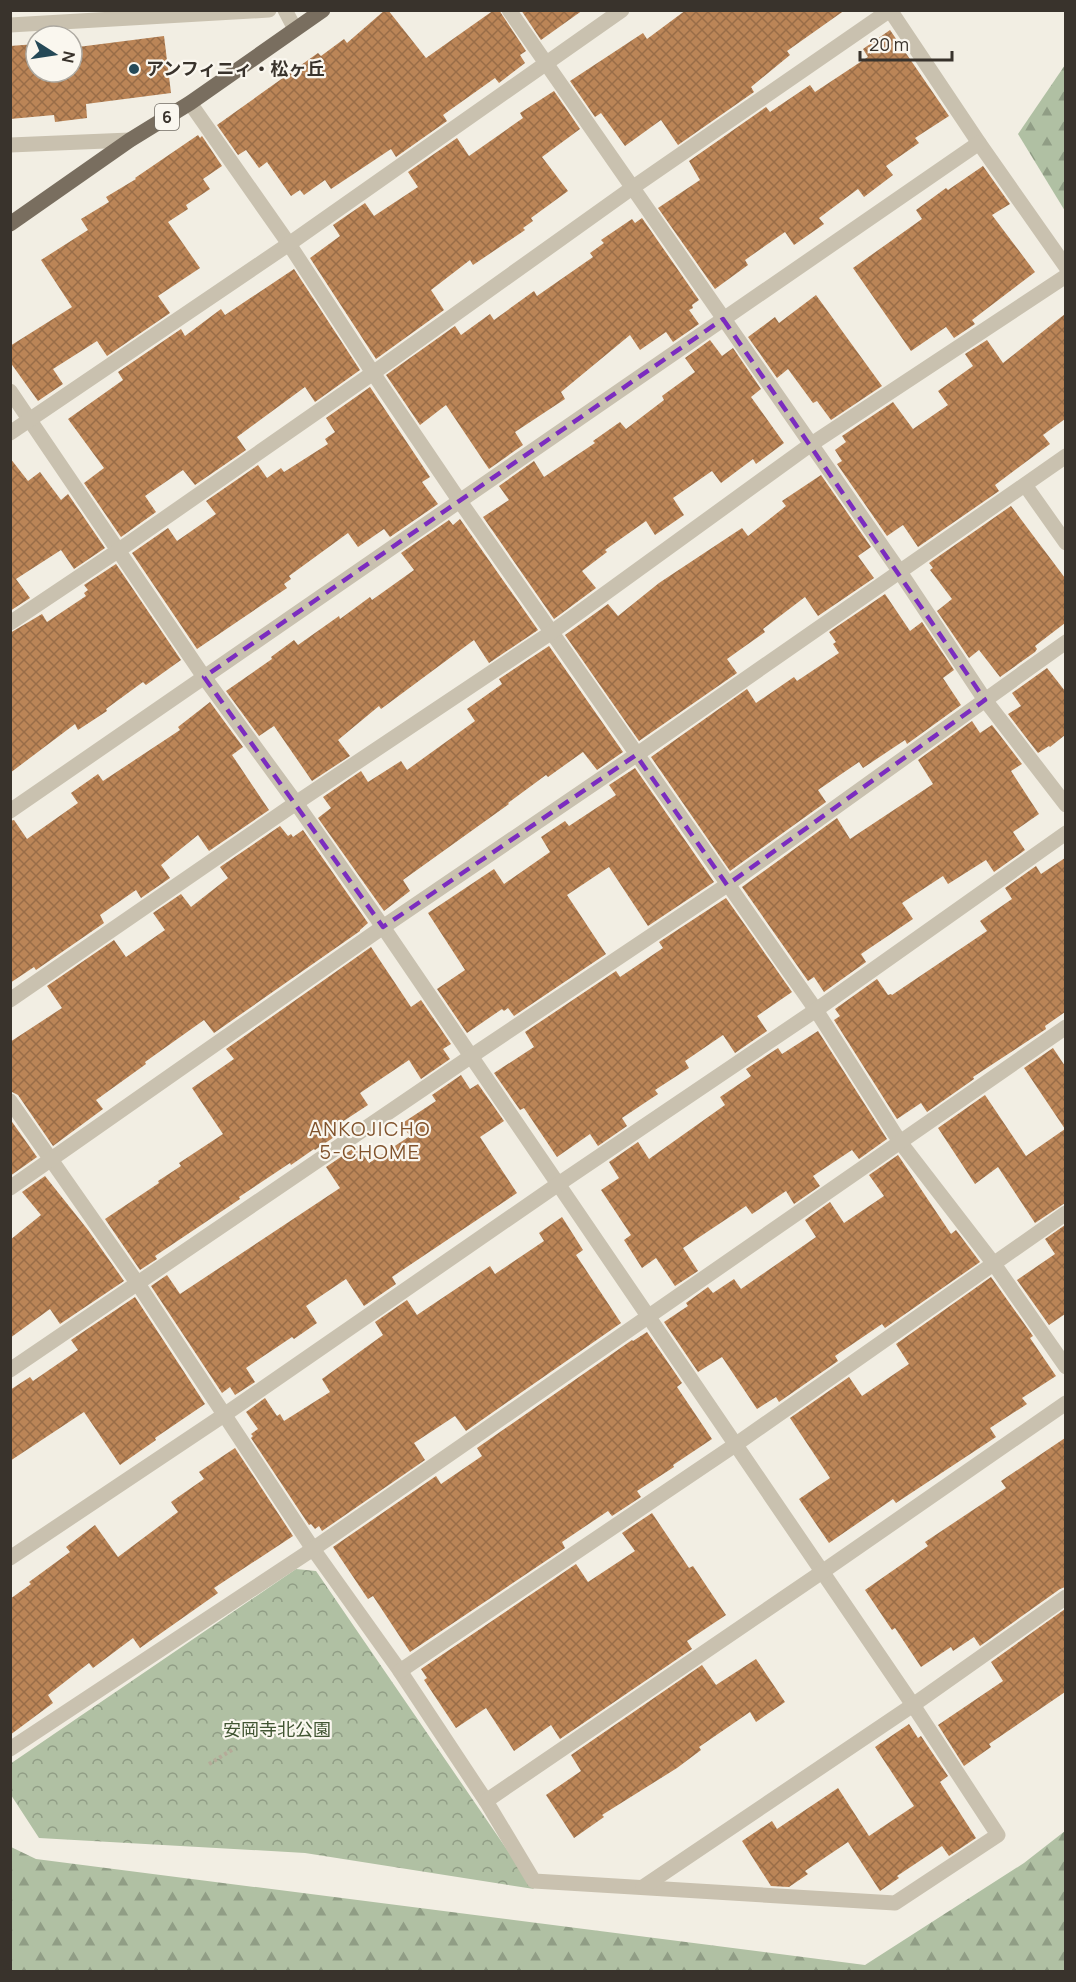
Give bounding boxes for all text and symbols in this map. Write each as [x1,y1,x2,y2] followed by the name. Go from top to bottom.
[24,24,84,84] north arrow
[860,24,952,62] scale bar
[869,32,909,56] text: 20 m
[57,49,81,65] text: N
[146,56,324,80] place label: アンフィニィ・松ヶ丘
[127,62,141,76] marker: アンフィニィ・松ヶ丘
[155,104,179,130] road number: 6
[309,1115,431,1165] district label: ANKOJICHO 5-CHOME
[223,1717,331,1741] park label: 安岡寺北公園

